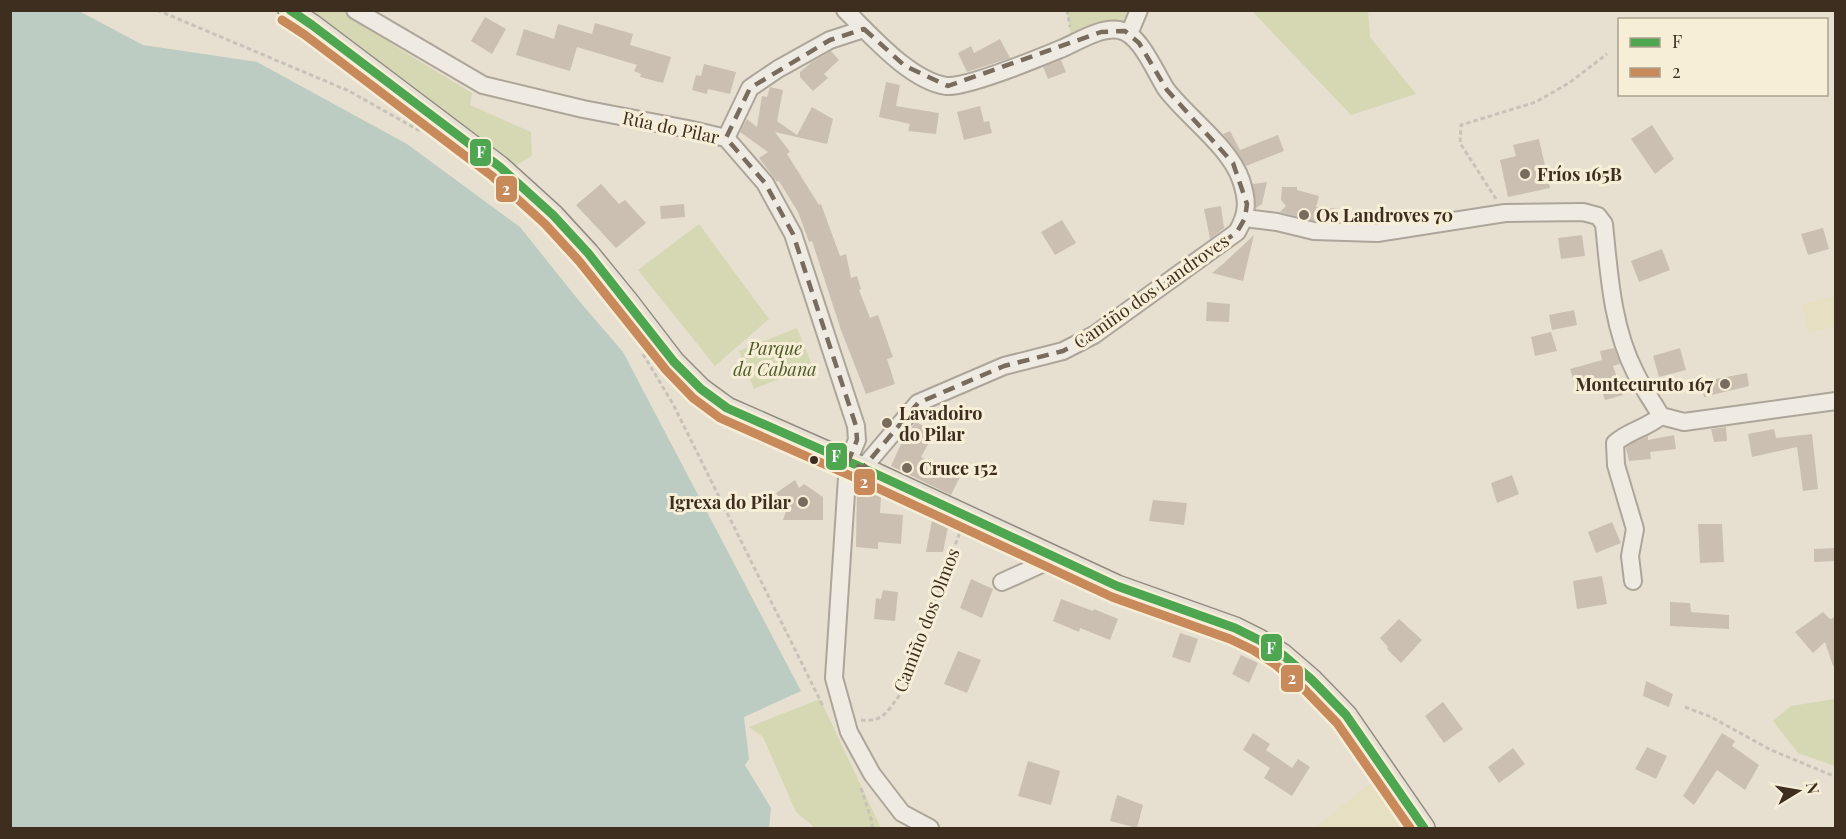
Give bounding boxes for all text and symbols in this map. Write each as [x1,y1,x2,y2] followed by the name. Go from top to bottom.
[1618,18,1828,96] legend
[1672,29,1682,53] text: F
[1672,59,1681,83] text: 2
[621,105,721,149] street label: Rúa do Pilar
[469,138,492,167] line badge: F
[476,141,486,162] text: F
[1537,162,1622,186] place label: Fríos 165B
[1518,167,1532,181] marker: Fríos 165B
[495,175,518,203] line badge: 2
[502,178,510,199] text: 2
[1316,203,1453,227] place label: Os Landroves 70
[1297,208,1311,222] marker: Os Landroves 70
[1069,228,1233,354] street label: Camiño dos Landroves
[733,336,817,381] park label: Parque da Cabana
[1575,372,1714,396] place label: Montecuruto 167
[1718,377,1732,391] marker: Montecuruto 167
[899,401,982,446] place label: Lavadoiro do Pilar
[880,416,894,430] marker: Lavadoiro do Pilar
[825,442,848,471] line badge: F
[831,445,841,466] text: F
[808,454,820,466] unlabelled marker
[919,456,998,480] place label: Cruce 152
[900,461,914,475] marker: Cruce 152
[853,468,876,496] line badge: 2
[860,471,868,492] text: 2
[669,490,792,514] place label: Igrexa do Pilar
[796,495,810,509] marker: Igrexa do Pilar
[887,544,965,696] street label: Camiño dos Olmos
[1260,633,1283,662] line badge: F
[1266,637,1276,658] text: F
[1280,664,1304,693] line badge: 2
[1288,667,1296,688] text: 2
[1768,761,1828,821] north arrow
[1802,780,1825,796] text: N

